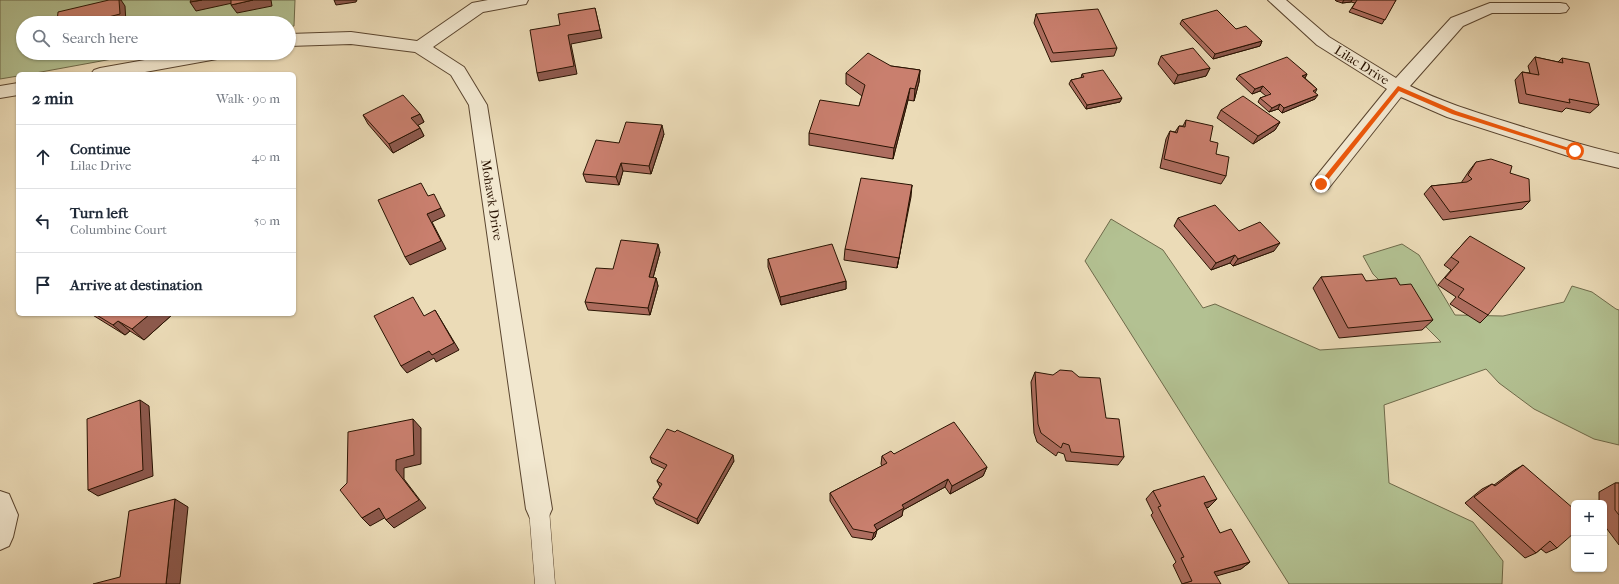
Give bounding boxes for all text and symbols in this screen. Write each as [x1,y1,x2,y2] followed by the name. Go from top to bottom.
[16,16,296,60] search box
[30,27,52,49] icon: search
[62,29,138,47] text: Search here
[1332,42,1393,88] street label: Lilac Drive
[32,88,73,108] text: 2 min
[216,91,280,106] text: Walk · 90 m
[70,140,130,158] text: Continue
[1566,142,1584,160] route start
[32,146,54,168] icon: ahead
[252,149,280,164] text: 40 m
[70,158,132,173] text: Lilac Drive
[478,158,506,242] street label: Mohawk Drive
[1312,175,1330,193] route end
[70,204,128,222] text: Turn left
[32,210,54,232] icon: left
[254,213,280,228] text: 50 m
[70,222,167,237] text: Columbine Court
[32,274,54,296] icon: arrive
[70,276,202,294] text: Arrive at destination
[1571,500,1607,572] map controls
[1571,500,1607,536] button: +
[1571,536,1607,572] button: −

